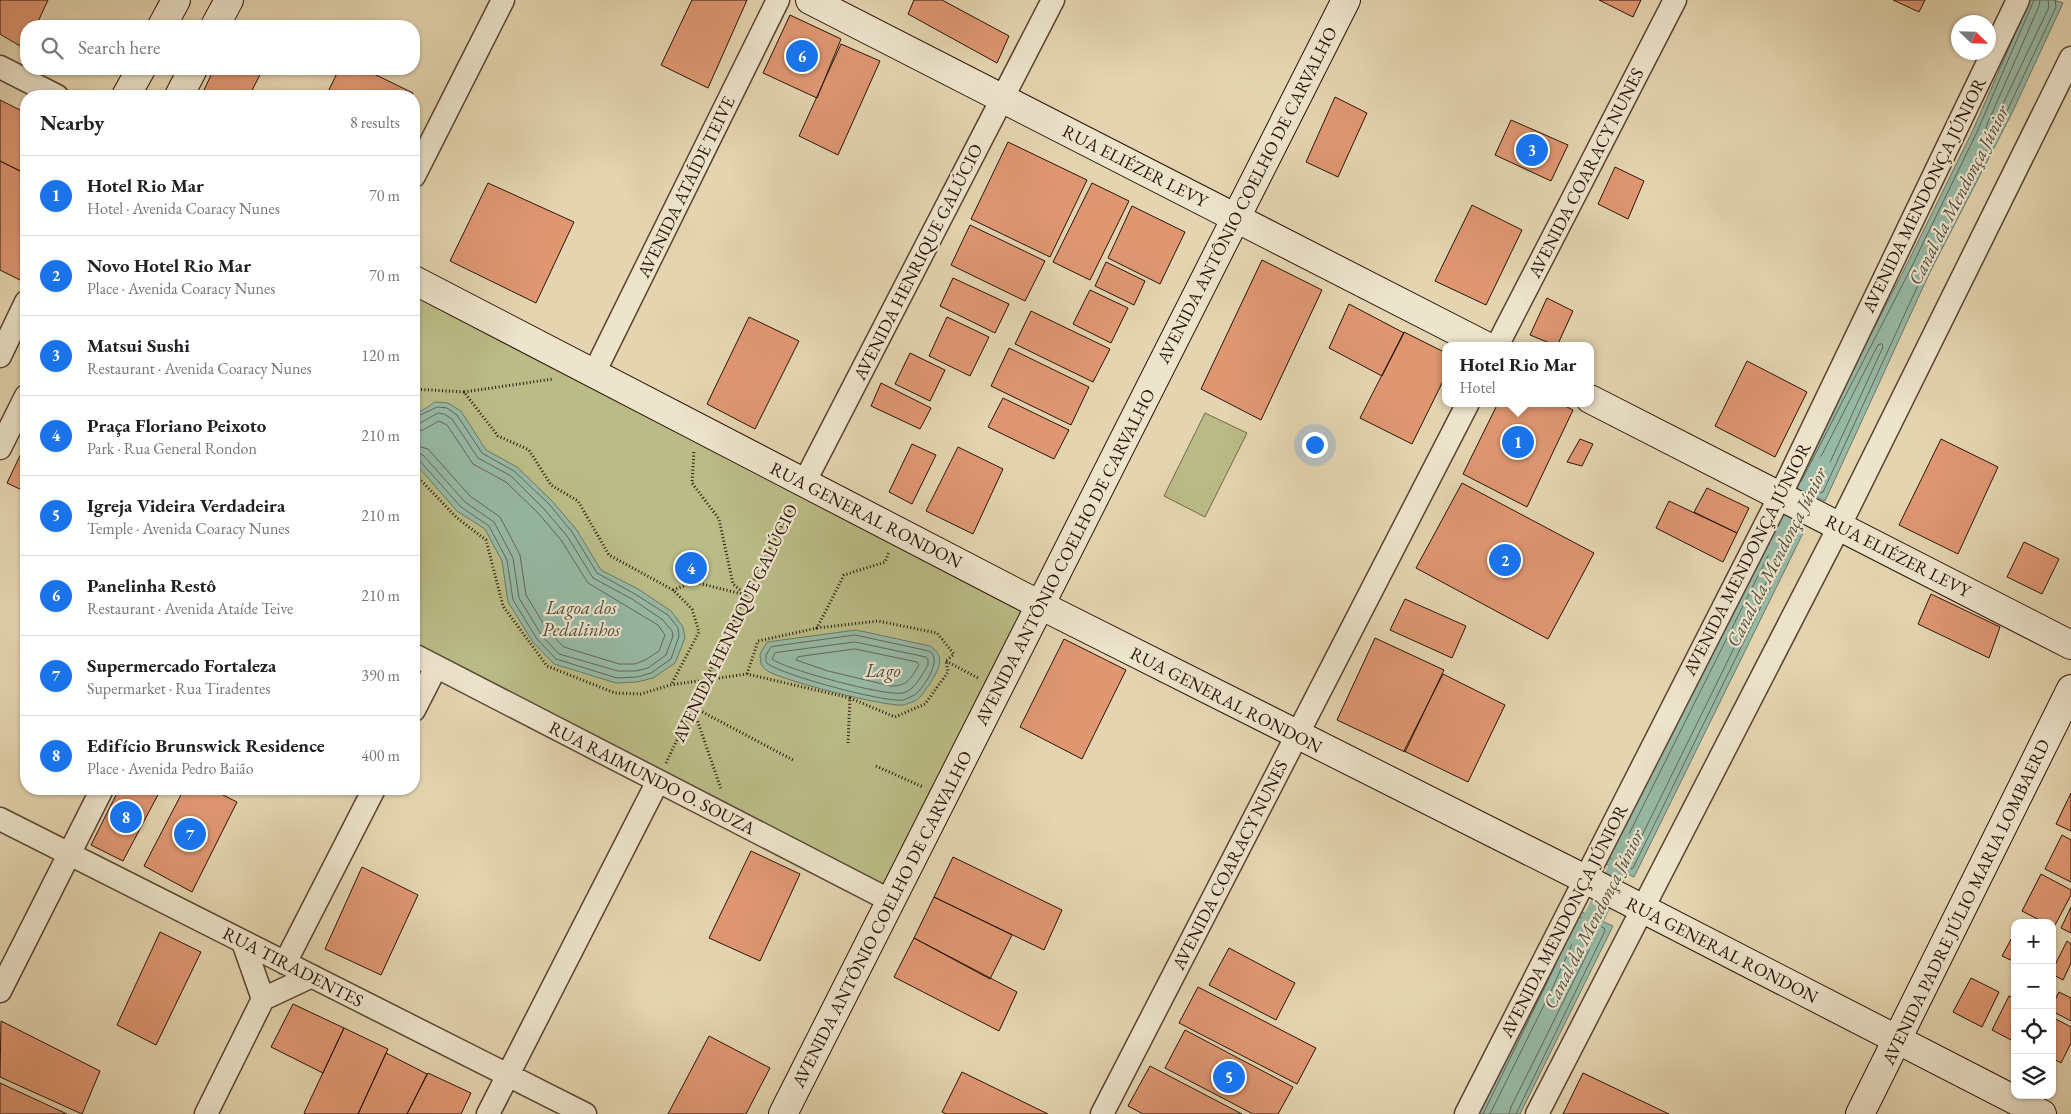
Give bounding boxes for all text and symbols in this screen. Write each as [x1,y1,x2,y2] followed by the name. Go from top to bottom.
[1951,15,1996,60] north arrow
[20,20,420,75] search box
[1151,23,1342,368] street label: AVENIDA ANTÔNIO COELHO DE CARVALHO
[38,34,66,62] icon: search
[78,35,160,60] text: Search here
[786,37,818,75] pin: 6
[1522,64,1649,283] street label: AVENIDA COARACY NUNES
[1856,73,1991,317] street label: AVENIDA MENDONÇA JÚNIOR
[631,92,740,282] street label: AVENIDA ATAÍDE TEIVE
[1902,101,2015,289] water label: Canal da Mendonça Júnior
[40,109,104,136] text: Nearby
[350,112,400,133] text: 8 results
[1059,119,1213,213] street label: RUA ELIÉZER LEVY
[1516,131,1548,169] pin: 3
[847,140,987,385] street label: AVENIDA HENRIQUE GALÚCIO
[87,173,204,198] text: Hotel Rio Mar
[52,185,60,206] text: 1
[369,185,400,206] text: 70 m
[87,198,280,219] text: Hotel · Avenida Coaracy Nunes
[87,253,251,278] text: Novo Hotel Rio Mar
[52,265,60,286] text: 2
[369,265,400,286] text: 70 m
[87,278,275,299] text: Place · Avenida Coaracy Nunes
[87,333,190,358] text: Matsui Sushi
[1442,342,1594,407] popup
[52,345,60,366] text: 3
[361,345,400,366] text: 120 m
[1460,352,1576,377] text: Hotel Rio Mar
[87,358,312,379] text: Restaurant · Avenida Coaracy Nunes
[1460,377,1496,398] text: Hotel
[969,385,1160,730] street label: AVENIDA ANTÔNIO COELHO DE CARVALHO
[87,413,266,438] text: Praça Floriano Peixoto
[1502,423,1534,461] pin: 1
[52,425,60,446] text: 4
[361,425,400,446] text: 210 m
[1302,432,1328,458] your location
[87,438,257,459] text: Park · Rua General Rondon
[1677,438,1816,680] street label: AVENIDA MENDONÇA JÚNIOR
[766,456,967,573] street label: RUA GENERAL RONDON
[1720,463,1833,651] water label: Canal da Mendonça Júnior
[87,493,285,518] text: Igreja Videira Verdadeira
[666,500,802,747] street label: AVENIDA HENRIQUE GALÚCIO
[52,505,60,526] text: 5
[361,505,400,526] text: 210 m
[1822,509,1976,603] street label: RUA ELIÉZER LEVY
[87,518,290,539] text: Temple · Avenida Coaracy Nunes
[1489,541,1521,579] pin: 2
[675,549,707,587] pin: 4
[87,573,216,598] text: Panelinha Restô
[52,585,60,606] text: 6
[361,585,400,606] text: 210 m
[542,595,621,642] water label: Lagoa dos Pedalinhos
[87,598,293,619] text: Restaurant · Avenida Ataíde Teive
[1126,641,1327,758] street label: RUA GENERAL RONDON
[87,653,276,678] text: Supermercado Fortaleza
[864,658,901,683] water label: Lago
[52,665,60,686] text: 7
[361,665,400,686] text: 390 m
[87,678,270,699] text: Supermarket · Rua Tiradentes
[545,715,760,840] street label: RUA RAIMUNDO O. SOUZA
[87,733,325,758] text: Edifício Brunswick Residence
[1876,735,2055,1069] street label: AVENIDA PADRE JÚLIO MARIA LOMBAERD
[52,745,60,766] text: 8
[361,745,400,766] text: 400 m
[786,747,977,1092] street label: AVENIDA ANTÔNIO COELHO DE CARVALHO
[1166,756,1293,975] street label: AVENIDA COARACY NUNES
[87,758,254,779] text: Place · Avenida Pedro Baião
[110,798,142,836] pin: 8
[1494,800,1633,1042] street label: AVENIDA MENDONÇA JÚNIOR
[174,815,206,853] pin: 7
[1537,825,1650,1013] water label: Canal da Mendonça Júnior
[1622,891,1823,1008] street label: RUA GENERAL RONDON
[2011,919,2056,1099] map controls
[2011,919,2056,964] button: +
[219,921,367,1012] street label: RUA TIRADENTES
[2011,964,2056,1009] button: −
[2011,1009,2056,1054] button: locate
[2011,1054,2056,1099] button: layers
[1213,1058,1245,1096] pin: 5

